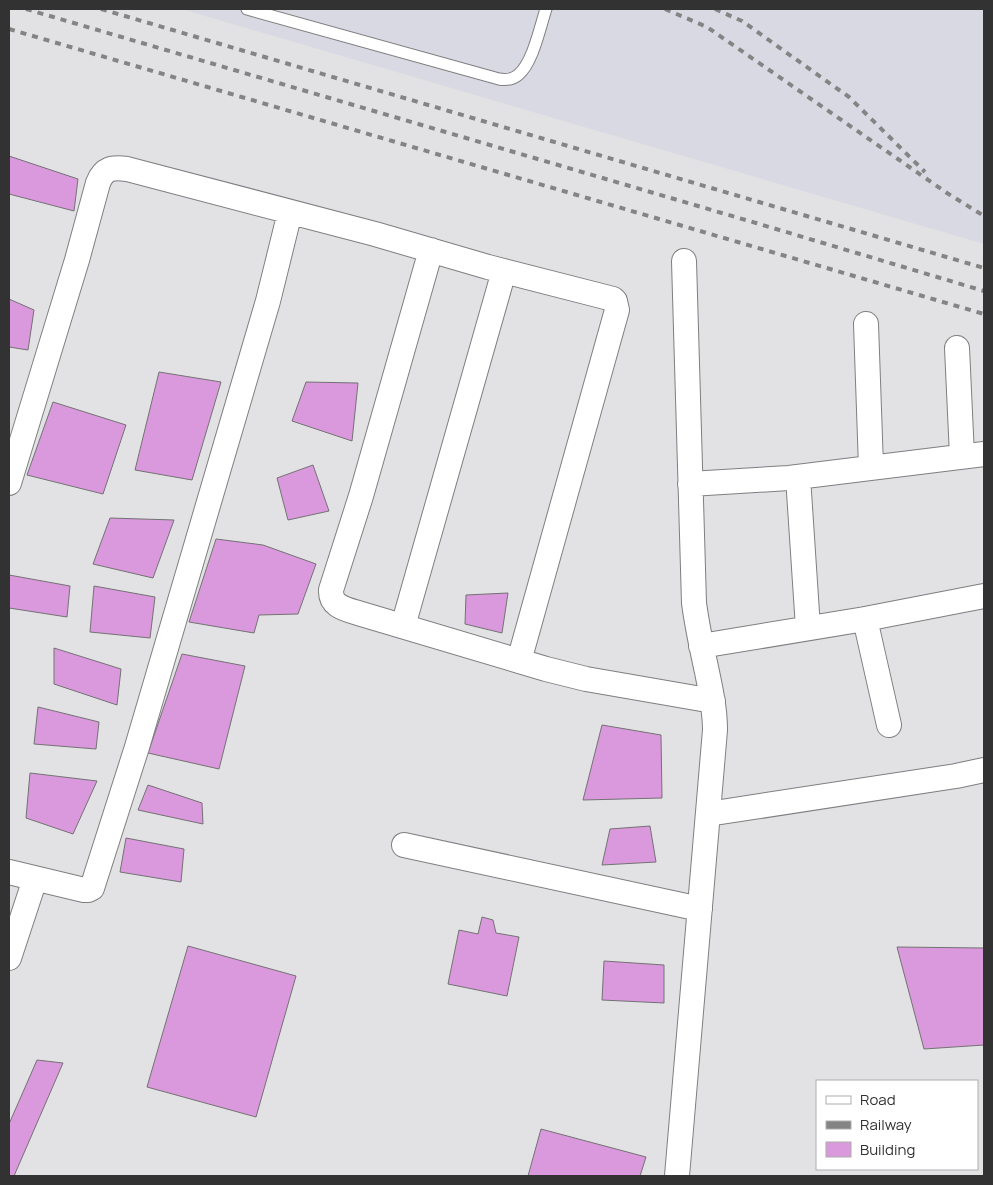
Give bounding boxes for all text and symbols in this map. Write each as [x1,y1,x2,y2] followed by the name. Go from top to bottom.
[816,1080,978,1170] legend
[860,1089,896,1110] text: Road
[860,1114,912,1135] text: Railway
[860,1139,915,1160] text: Building

